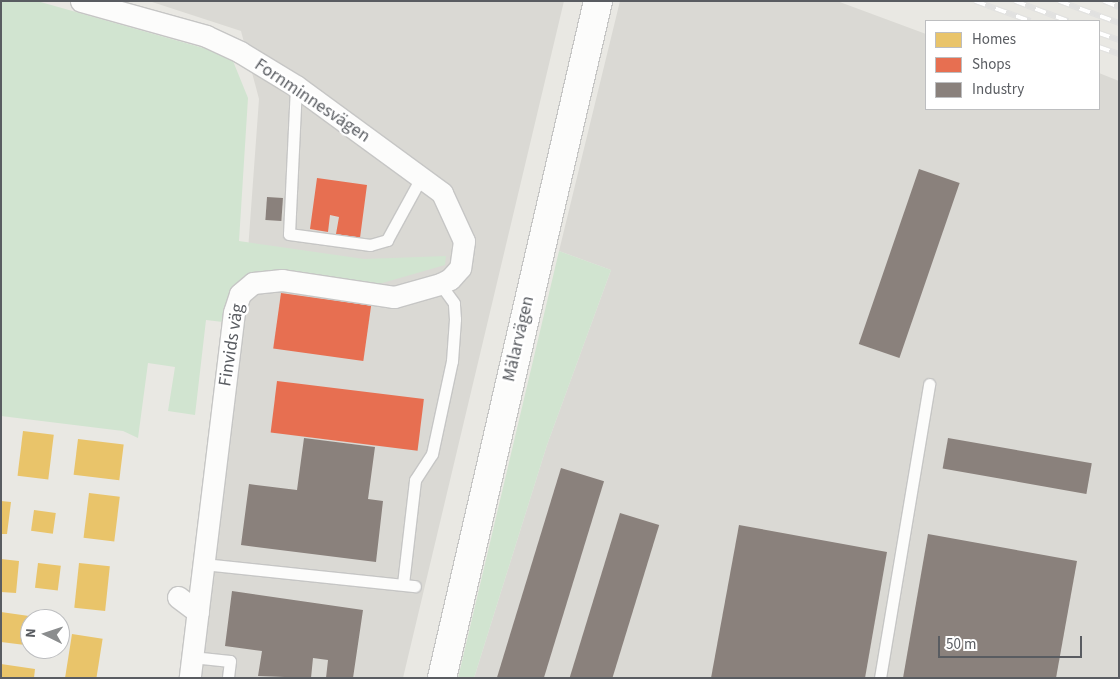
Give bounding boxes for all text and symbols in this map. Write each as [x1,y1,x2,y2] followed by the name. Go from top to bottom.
[925,20,1100,110] legend
[972,29,1016,50] text: Homes
[250,54,374,148] street label: Fornminnesvägen
[972,54,1011,75] text: Shops
[972,79,1024,100] text: Industry
[499,294,539,384] street label: Mälarvägen
[215,302,249,388] street label: Finvids väg
[20,609,70,659] north arrow
[940,626,1084,658] scale bar
[21,628,41,638] text: N
[946,634,976,655] text: 50 m

